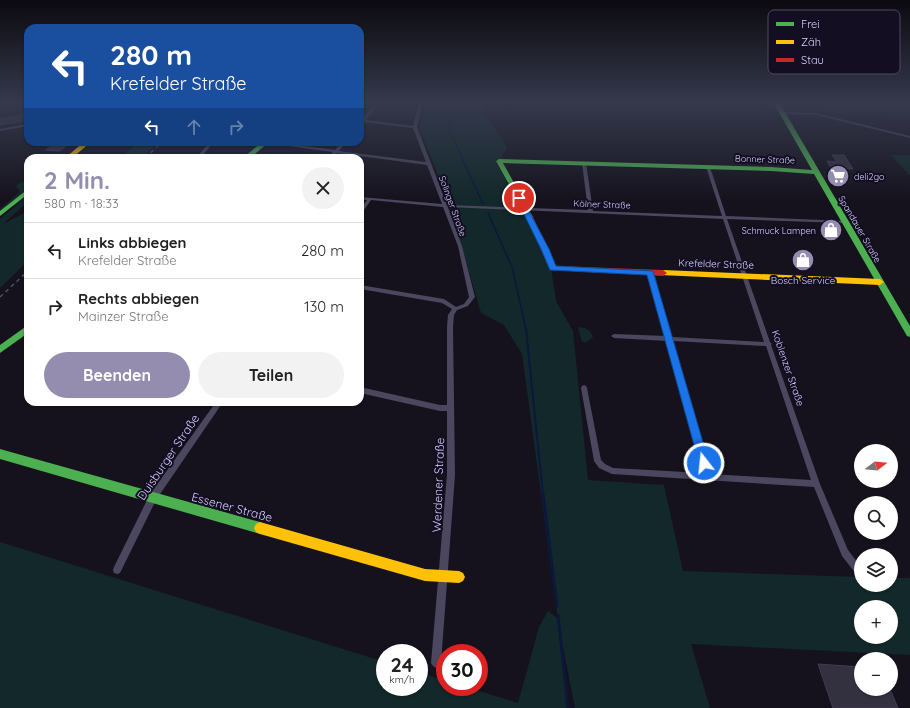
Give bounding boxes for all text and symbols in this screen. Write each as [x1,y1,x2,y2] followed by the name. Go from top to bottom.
[768,10,900,74] legend
[801,17,820,31] text: Frei
[801,35,821,49] text: Zäh
[110,37,192,72] text: 280 m
[44,40,96,92] icon: left
[801,53,824,67] text: Stau
[110,72,246,95] text: Krefelder Straße
[141,116,163,138] icon: left
[183,116,205,138] icon: ahead
[225,116,247,138] icon: right
[735,152,795,166] street label: Bonner Straße
[825,163,851,189] supermarket icon: deli2go
[44,165,110,195] text: 2 Min.
[302,167,344,209] button: close
[854,171,884,182] place label: deli2go
[437,174,469,238] street label: Solinger Straße
[502,181,536,215] pin
[508,187,530,209] icon: arrive
[836,194,884,264] street label: Spandauer Straße
[44,195,119,211] text: 580 m · 18:33
[573,198,631,210] street label: Kölner Straße
[818,217,844,243] shop icon: Schmuck Lampen
[742,225,816,236] place label: Schmuck Lampen
[78,233,186,252] text: Links abbiegen
[44,240,66,262] icon: left
[301,241,344,260] text: 280 m
[790,247,816,273] shop icon: Bosch Service
[78,252,177,268] text: Krefelder Straße
[678,256,754,272] street label: Krefelder Straße
[771,274,836,287] place label: Bosch Service
[78,289,199,308] text: Rechts abbiegen
[44,296,66,318] icon: right
[304,297,344,316] text: 130 m
[78,308,169,324] text: Mainzer Straße
[769,328,807,408] street label: Koblenzer Straße
[44,352,190,398] button: Beenden
[198,352,344,398] button: Teilen
[134,411,203,503] street label: Duisburger Straße
[429,437,447,533] street label: Werdener Straße
[683,442,725,484] position arrow
[854,444,898,488] north arrow
[854,444,898,696] map controls
[190,489,274,525] street label: Essener Straße
[854,496,898,540] button: search
[854,548,898,592] button: layers
[854,600,898,644] button: +
[436,644,488,696] speed limit sign: 30
[390,652,414,677] text: 24
[854,652,898,696] button: −
[389,673,415,686] text: km/h

